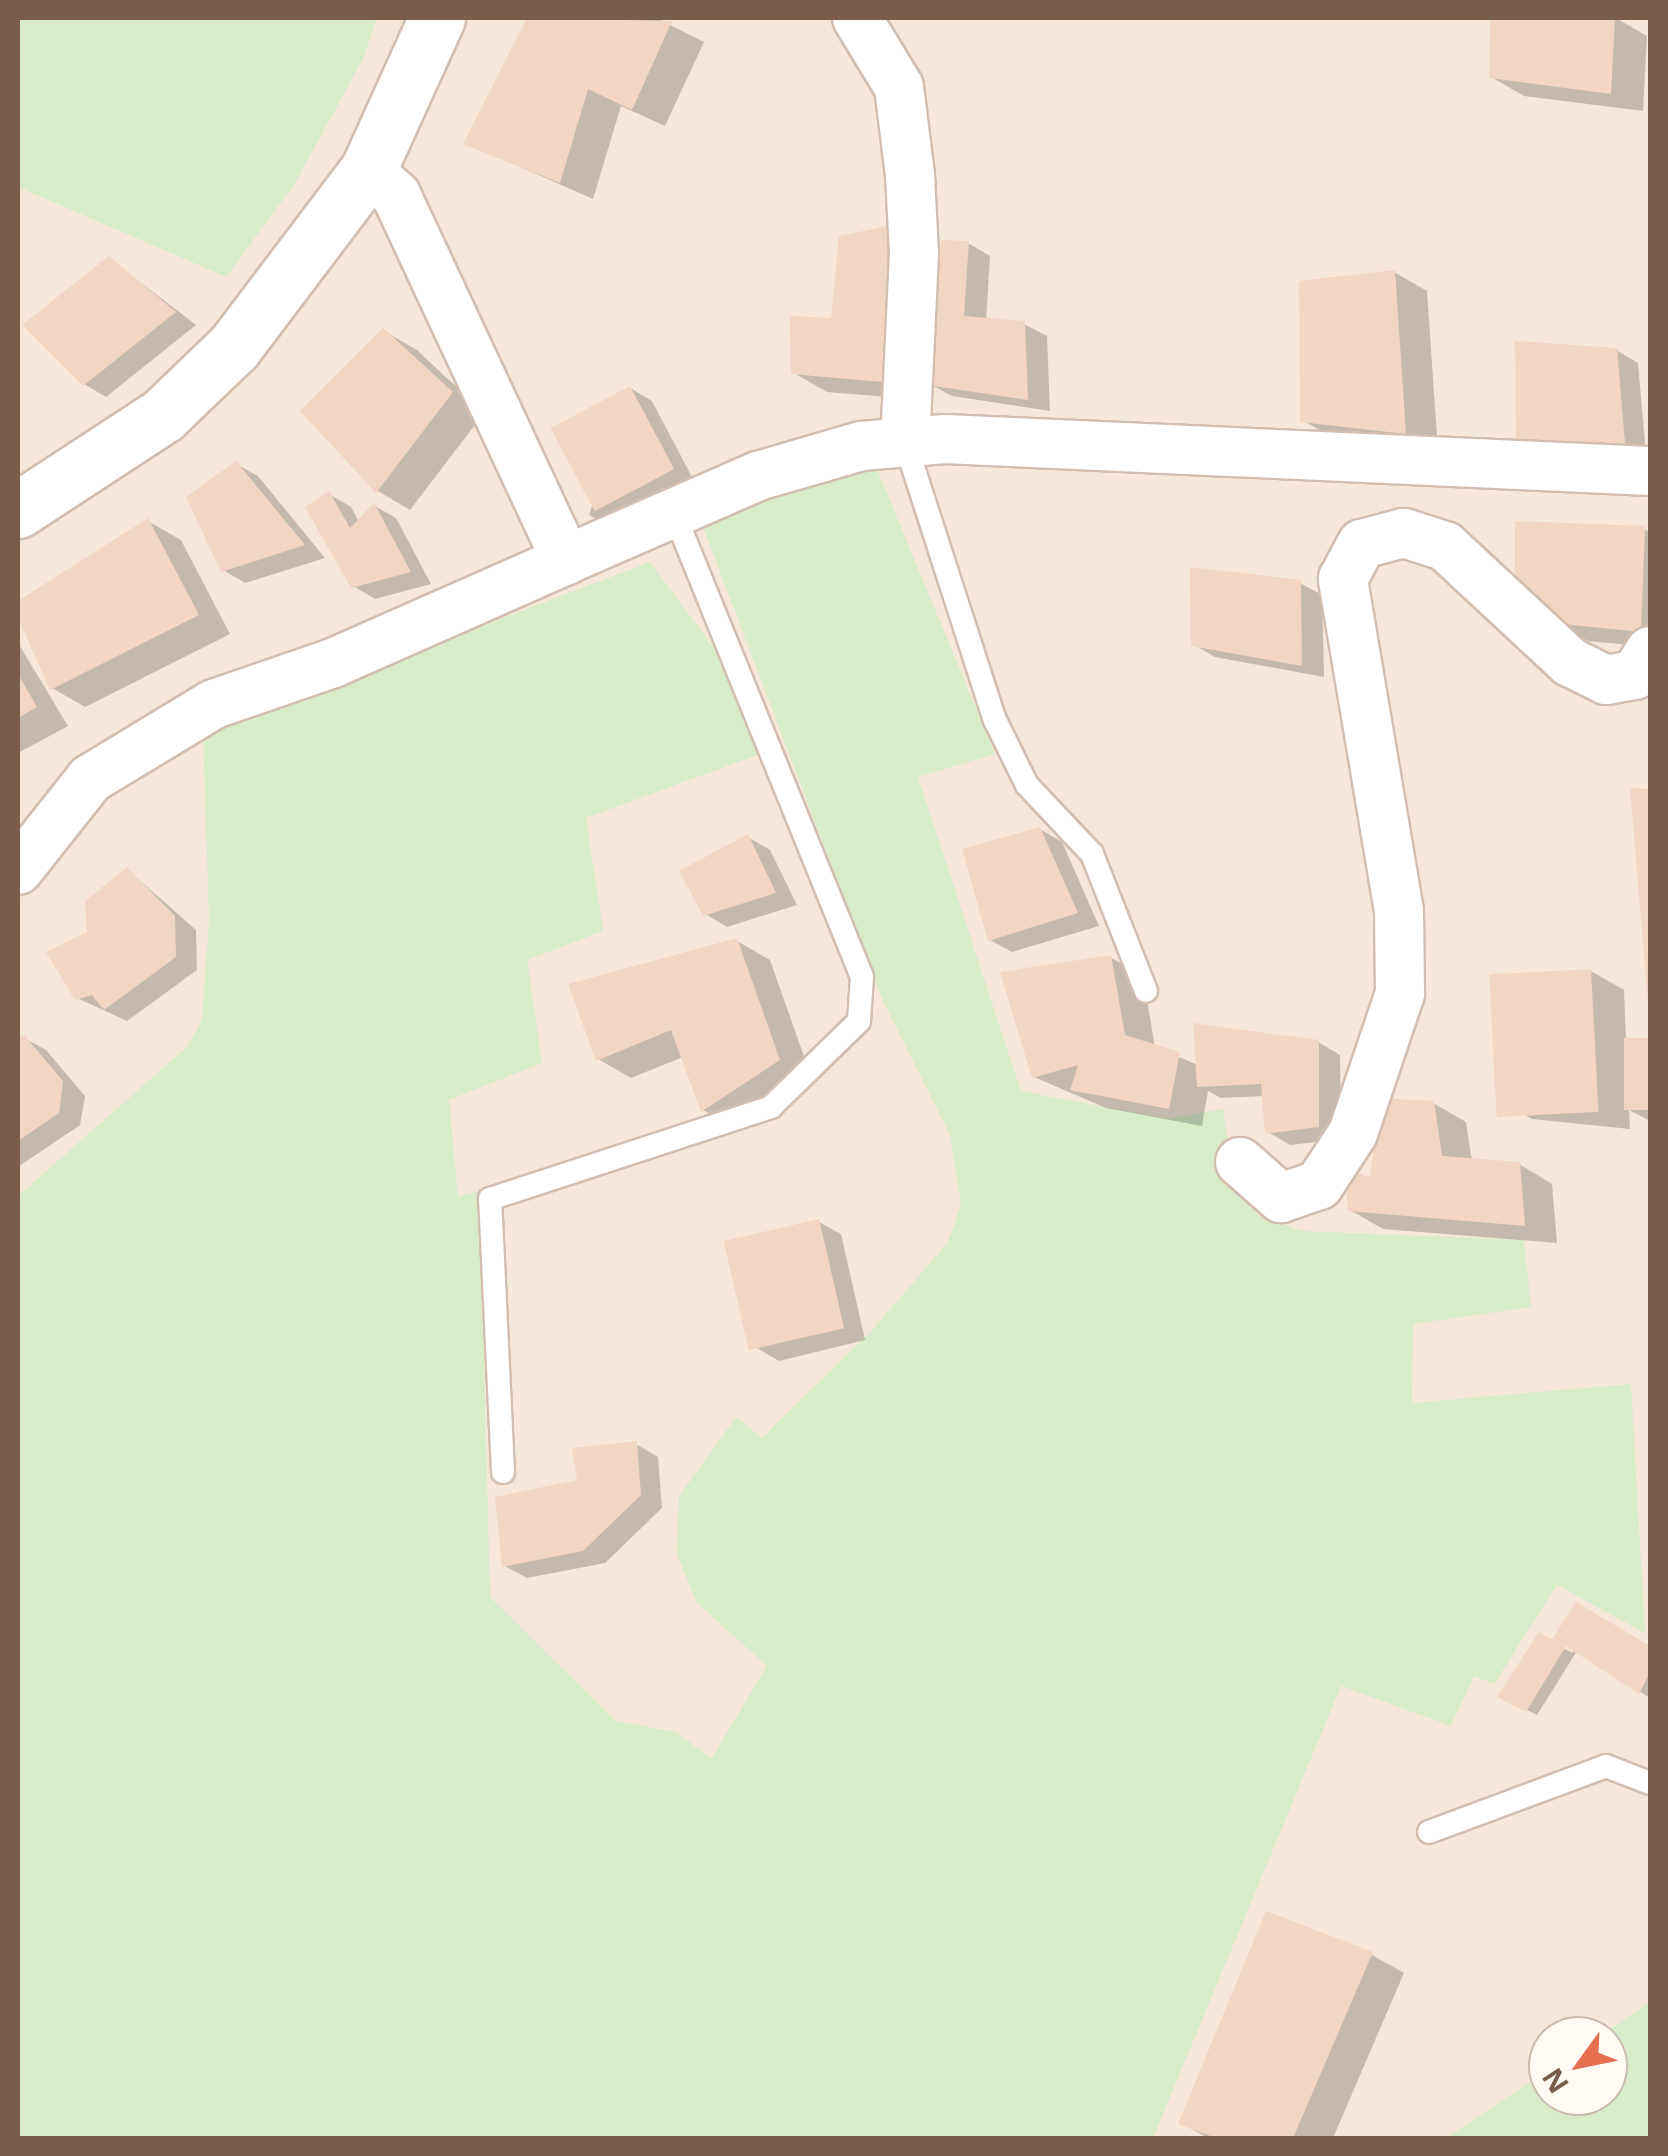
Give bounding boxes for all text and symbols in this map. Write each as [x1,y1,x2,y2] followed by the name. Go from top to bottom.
[1528,2016,1628,2116] north arrow
[1532,2061,1577,2101] text: N

